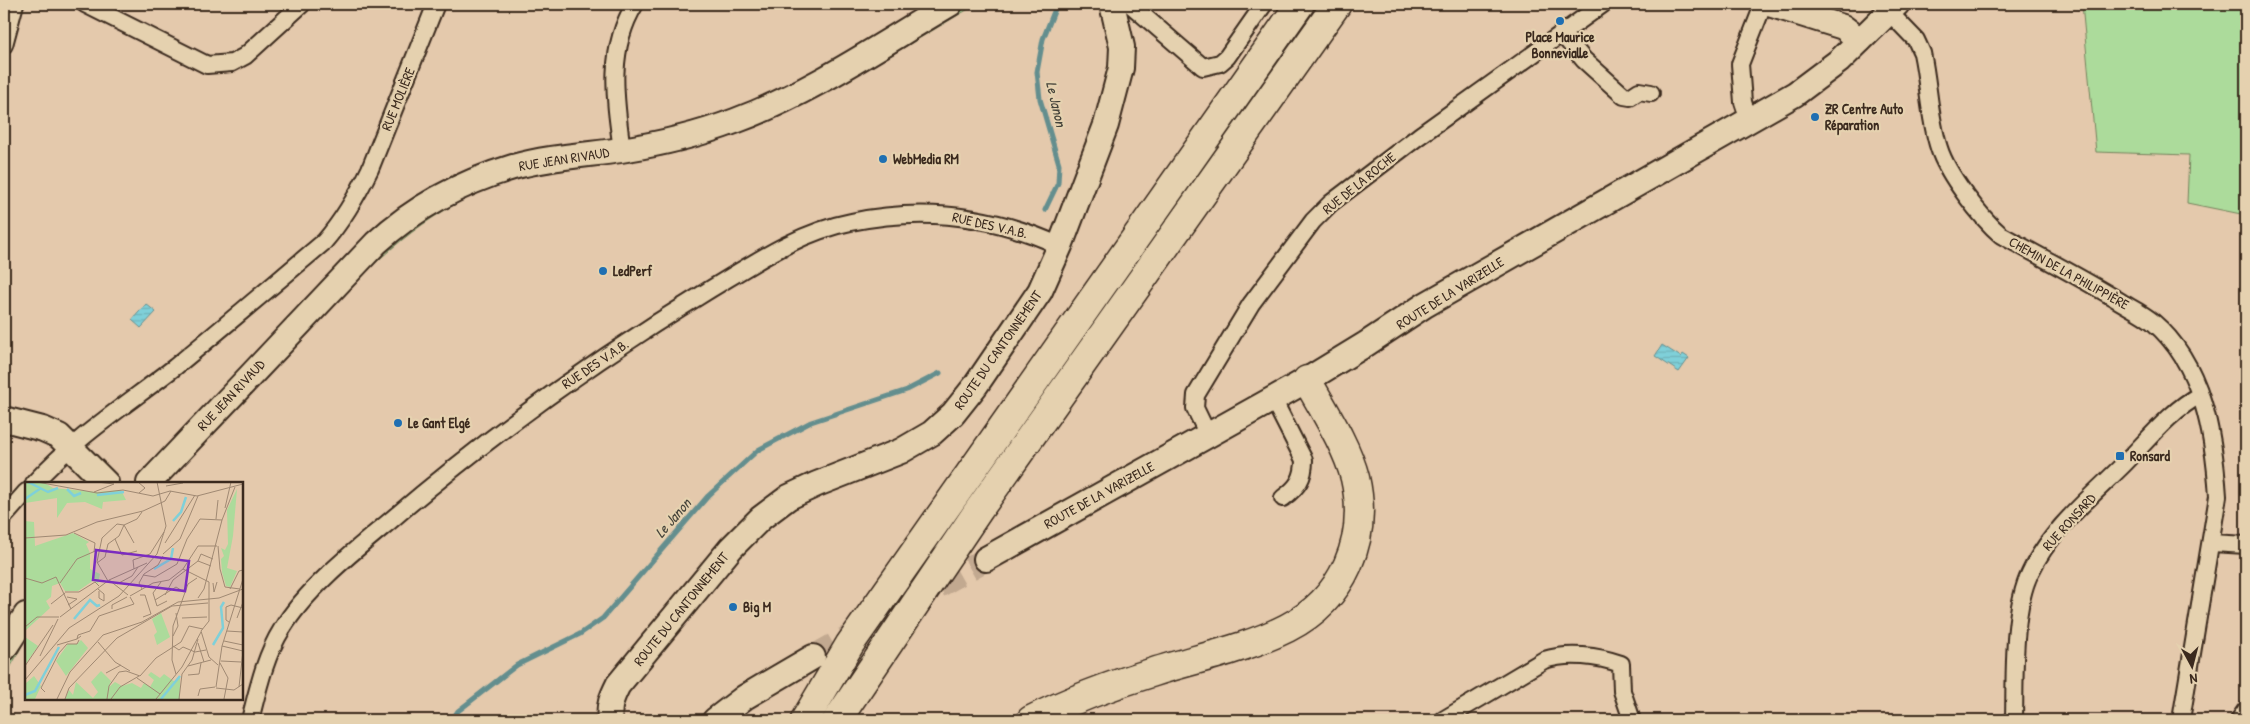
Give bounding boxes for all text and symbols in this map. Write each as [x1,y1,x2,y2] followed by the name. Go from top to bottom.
[1554,15,1566,27] marker: Place Maurice Bonnevialle
[1525,27,1595,62] place label: Place Maurice Bonnevialle
[376,64,419,133] street label: RUE MOLIÈRE
[1041,79,1072,130] water label: Le Janon
[1825,99,1903,136] place label: ZR Centre Auto Réparation
[1809,111,1821,123] marker: ZR Centre Auto Réparation
[517,142,611,175] street label: RUE JEAN RIVAUD
[1318,147,1399,218] street label: RUE DE LA ROCHE
[893,149,959,168] place label: WebMedia RM
[877,153,889,165] marker: WebMedia RM
[951,207,1030,242] street label: RUE DES V.A.B.
[2006,232,2133,313] street label: CHEMIN DE LA PHILIPPIÈRE
[1392,252,1507,333] street label: ROUTE DE LA VARIZELLE
[613,261,653,280] place label: LedPerf
[597,265,609,277] marker: LedPerf
[949,286,1046,413] street label: ROUTE DU CANTONNEMENT
[558,334,632,393] street label: RUE DES V.A.B.
[193,355,269,434] street label: RUE JEAN RIVAUD
[408,413,471,434] place label: Le Gant Elgé
[392,417,404,429] marker: Le Gant Elgé
[2130,446,2171,465] place label: Ronsard
[2114,450,2126,462] marker: Ronsard
[1040,456,1157,533] street label: ROUTE DE LA VARIZELLE
[25,482,242,699] inset map
[2038,489,2100,555] street label: RUE RONSARD
[650,492,696,542] water label: Le Janon
[629,547,733,670] street label: ROUTE DU CANTONNEMENT
[743,597,771,618] place label: Big M
[727,601,739,613] marker: Big M
[2168,642,2218,692] north arrow
[2188,670,2199,689] text: N

